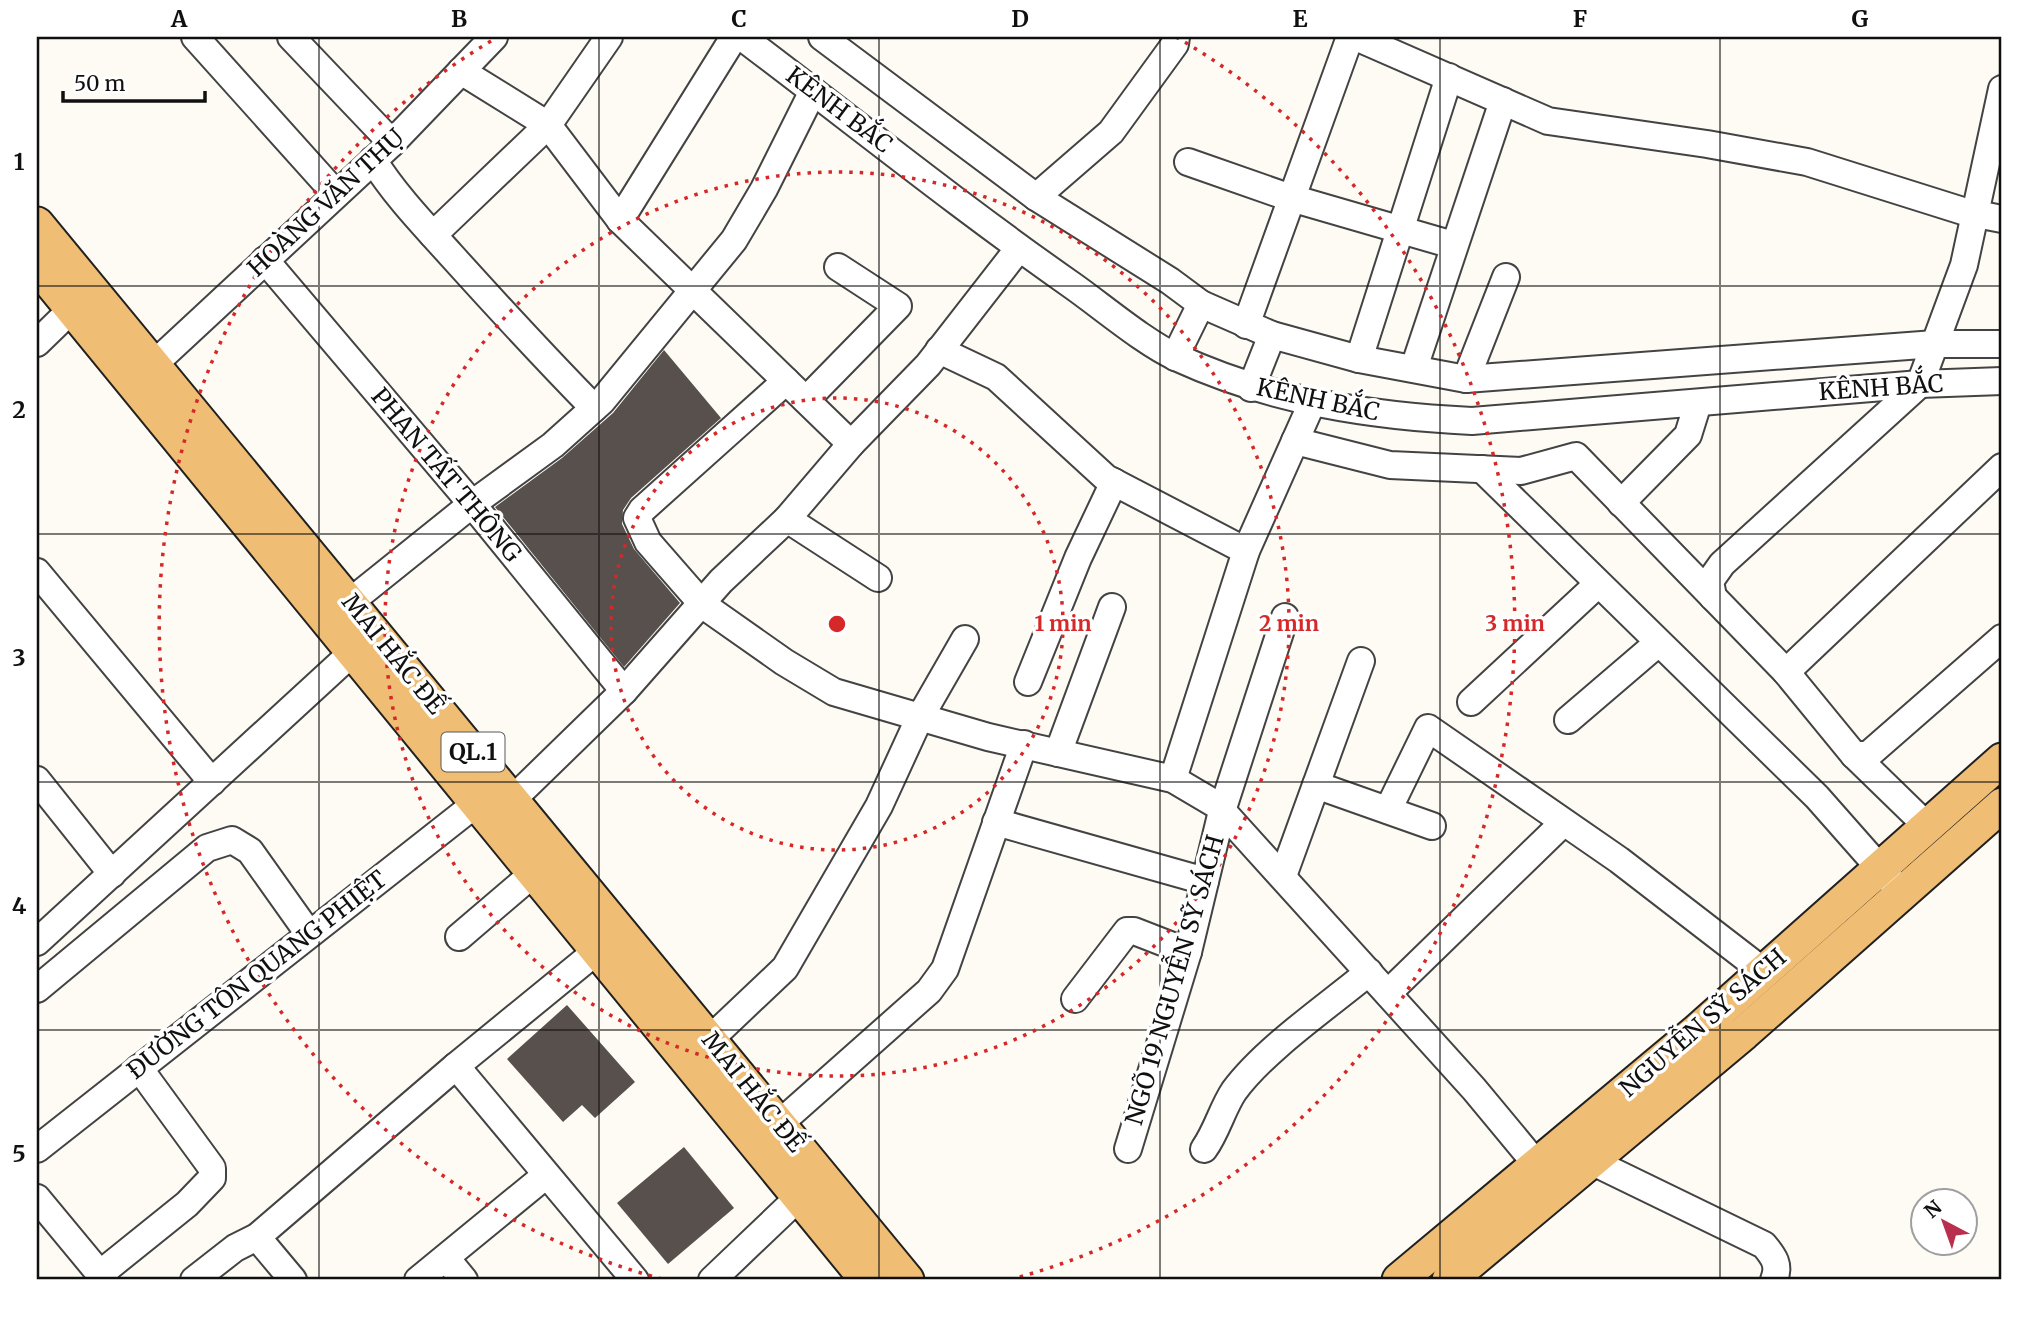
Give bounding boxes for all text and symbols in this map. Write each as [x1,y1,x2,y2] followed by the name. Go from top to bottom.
[170,4,188,33] text: A
[451,4,467,33] text: B
[731,4,747,33] text: C
[1011,4,1029,33] text: D
[1292,4,1308,33] text: E
[1573,4,1587,33] text: F
[1852,4,1869,33] text: G
[780,56,902,160] street label: KÊNH BẮC
[63,60,205,104] scale bar
[74,70,125,97] text: 50 m
[241,122,411,283] street label: HOÀNG VĂN THỤ
[14,147,25,176] text: 1
[1817,363,1944,407] street label: KÊNH BẮC
[1254,366,1383,428] street label: KÊNH BẮC
[365,379,531,569] street label: PHAN TẤT THÔNG
[12,395,26,424] text: 2
[335,584,456,721] street label: MAI HẮC ĐẾ
[1034,610,1092,637] text: 1 min
[1259,610,1319,637] text: 2 min
[1485,610,1545,637] text: 3 min
[825,612,849,636] centre of rings
[12,643,26,672] text: 3
[442,732,504,772] road number: QL.1
[1114,830,1231,1128] street label: NGÕ 19 NGUYỄN SỸ SÁCH
[120,863,393,1086] street label: ĐƯỜNG TÔN QUANG PHIỆT
[12,891,27,920] text: 4
[1610,939,1792,1103] street label: NGUYỄN SỸ SÁCH
[695,1022,816,1159] street label: MAI HẮC ĐẾ
[12,1139,26,1168] text: 5
[1910,1188,1980,1258] north arrow
[1919,1195,1946,1223] text: N

